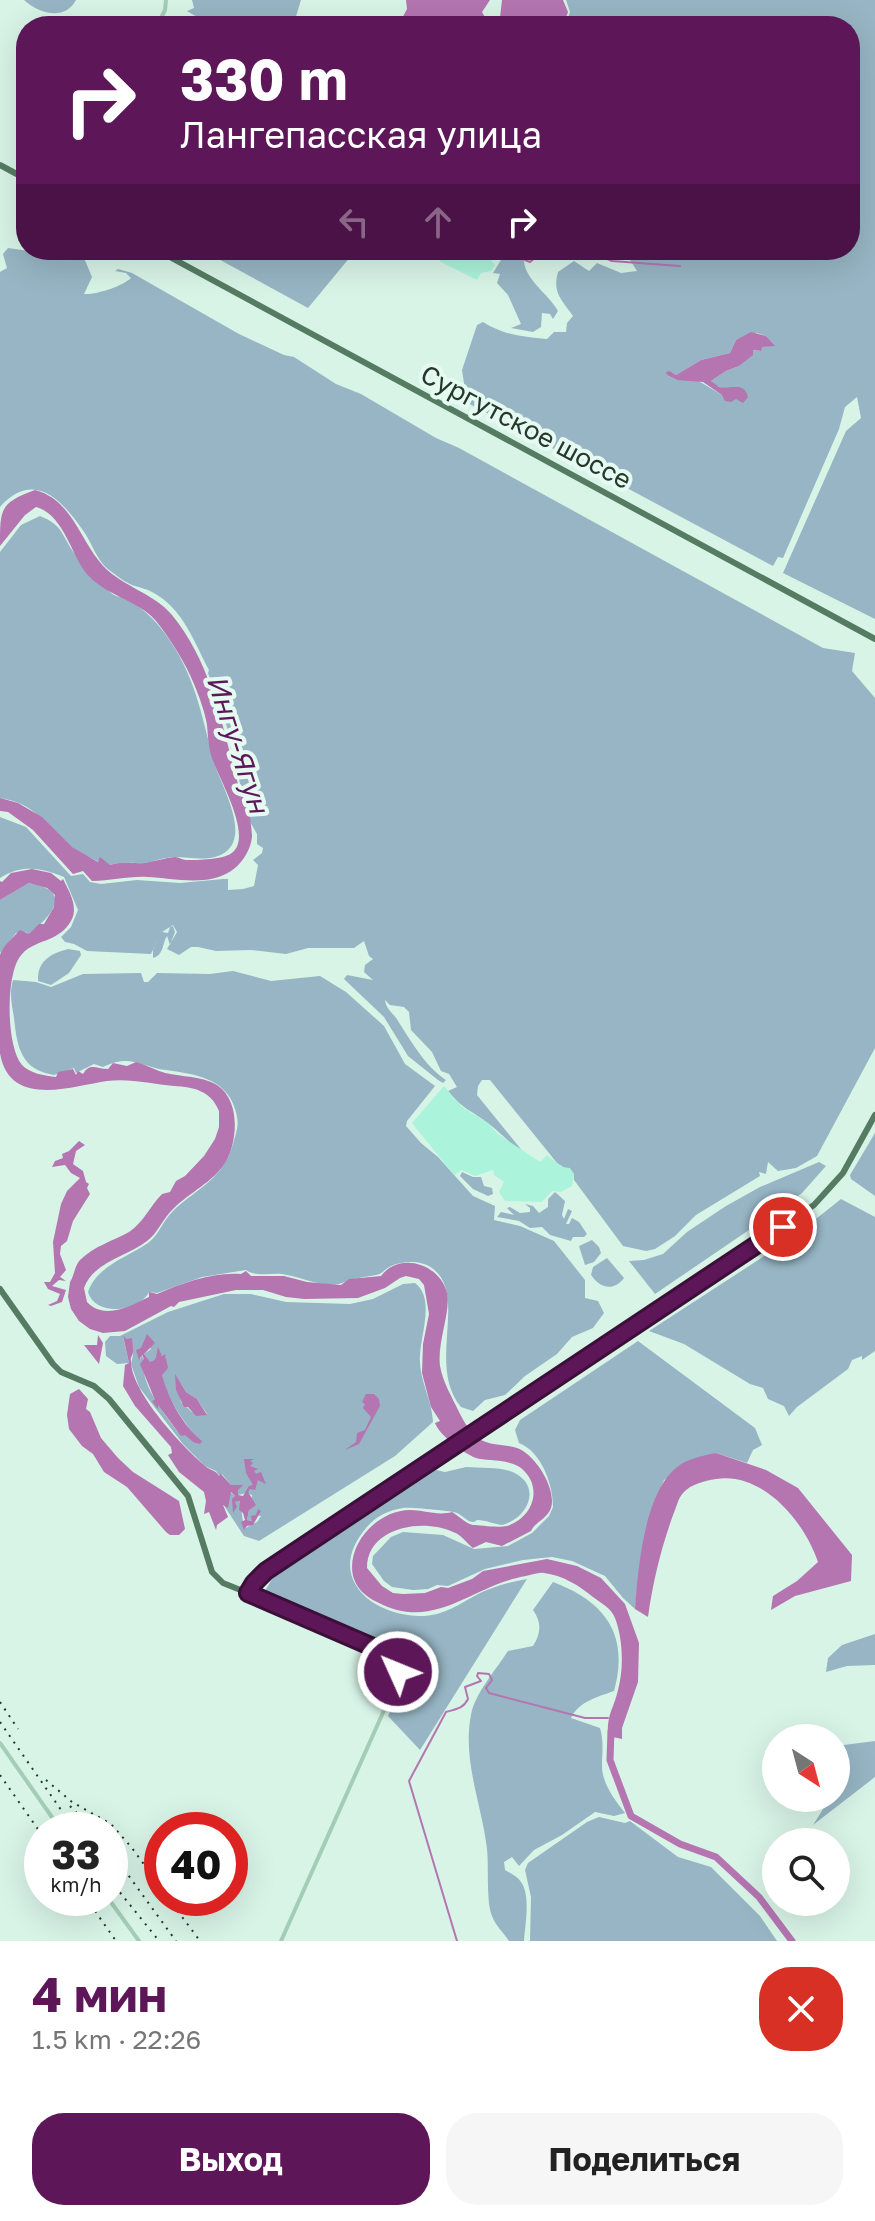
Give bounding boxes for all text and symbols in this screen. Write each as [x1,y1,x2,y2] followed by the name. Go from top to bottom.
[180,45,348,112] text: 330 m
[48,48,152,152] icon: right
[180,113,542,156] text: Лангепасская улица
[332,200,376,244] icon: left
[416,200,460,244] icon: ahead
[500,200,544,244] icon: right
[416,358,637,495] street label: Сургутское шоссе
[201,671,277,819] water label: Ингу-Ягун
[749,1193,817,1261] pin
[761,1205,805,1249] icon: arrive
[356,1630,440,1714] position arrow
[762,1724,850,1812] north arrow
[762,1724,850,1916] map controls
[144,1812,248,1916] speed limit sign: 40
[762,1828,850,1916] button: search
[52,1830,100,1878] text: 33
[51,1872,101,1896] text: km/h
[32,1965,167,2023] text: 4 мин
[759,1967,843,2051] button: close
[32,2024,201,2055] text: 1.5 km · 22:26
[32,2113,430,2205] button: Выход
[446,2113,843,2205] button: Поделиться

